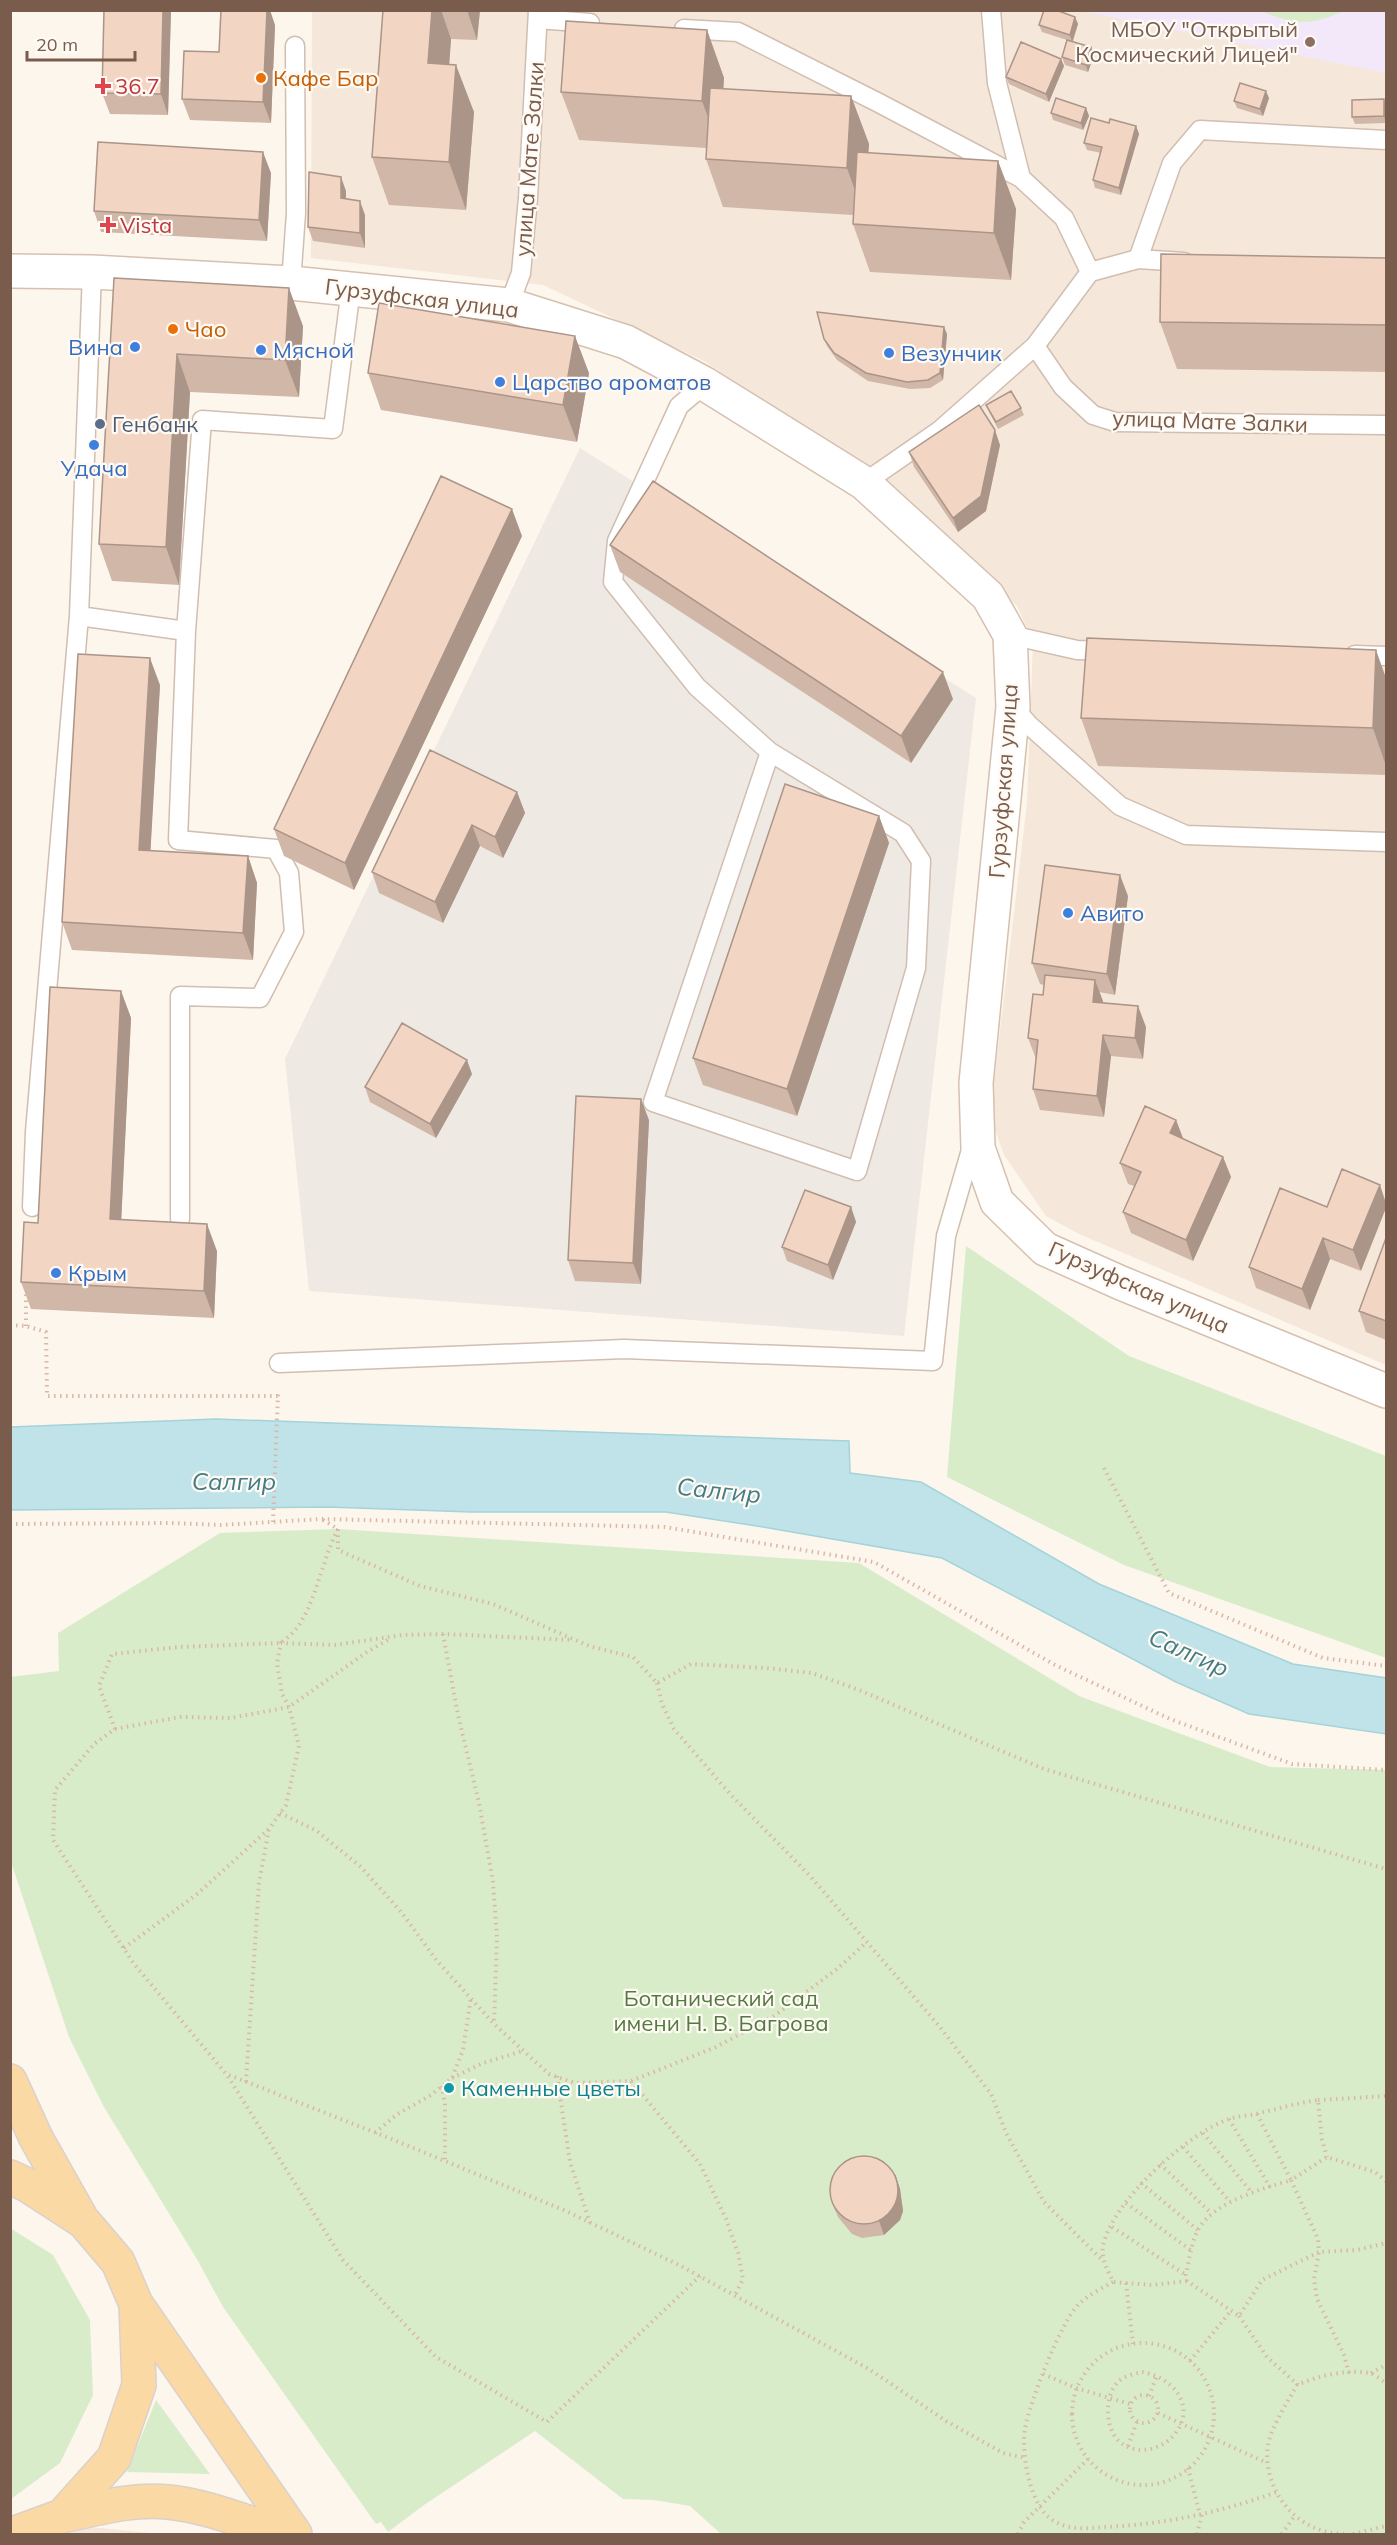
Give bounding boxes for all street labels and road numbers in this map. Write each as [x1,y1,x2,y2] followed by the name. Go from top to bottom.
[508,60,550,258] street label: улица Мате Залки
[324,272,520,324] street label: Гурзуфская улица
[1112,404,1308,438] street label: улица Мате Залки
[982,683,1024,879] street label: Гурзуфская улица
[1044,1235,1234,1339] street label: Гурзуфская улица

